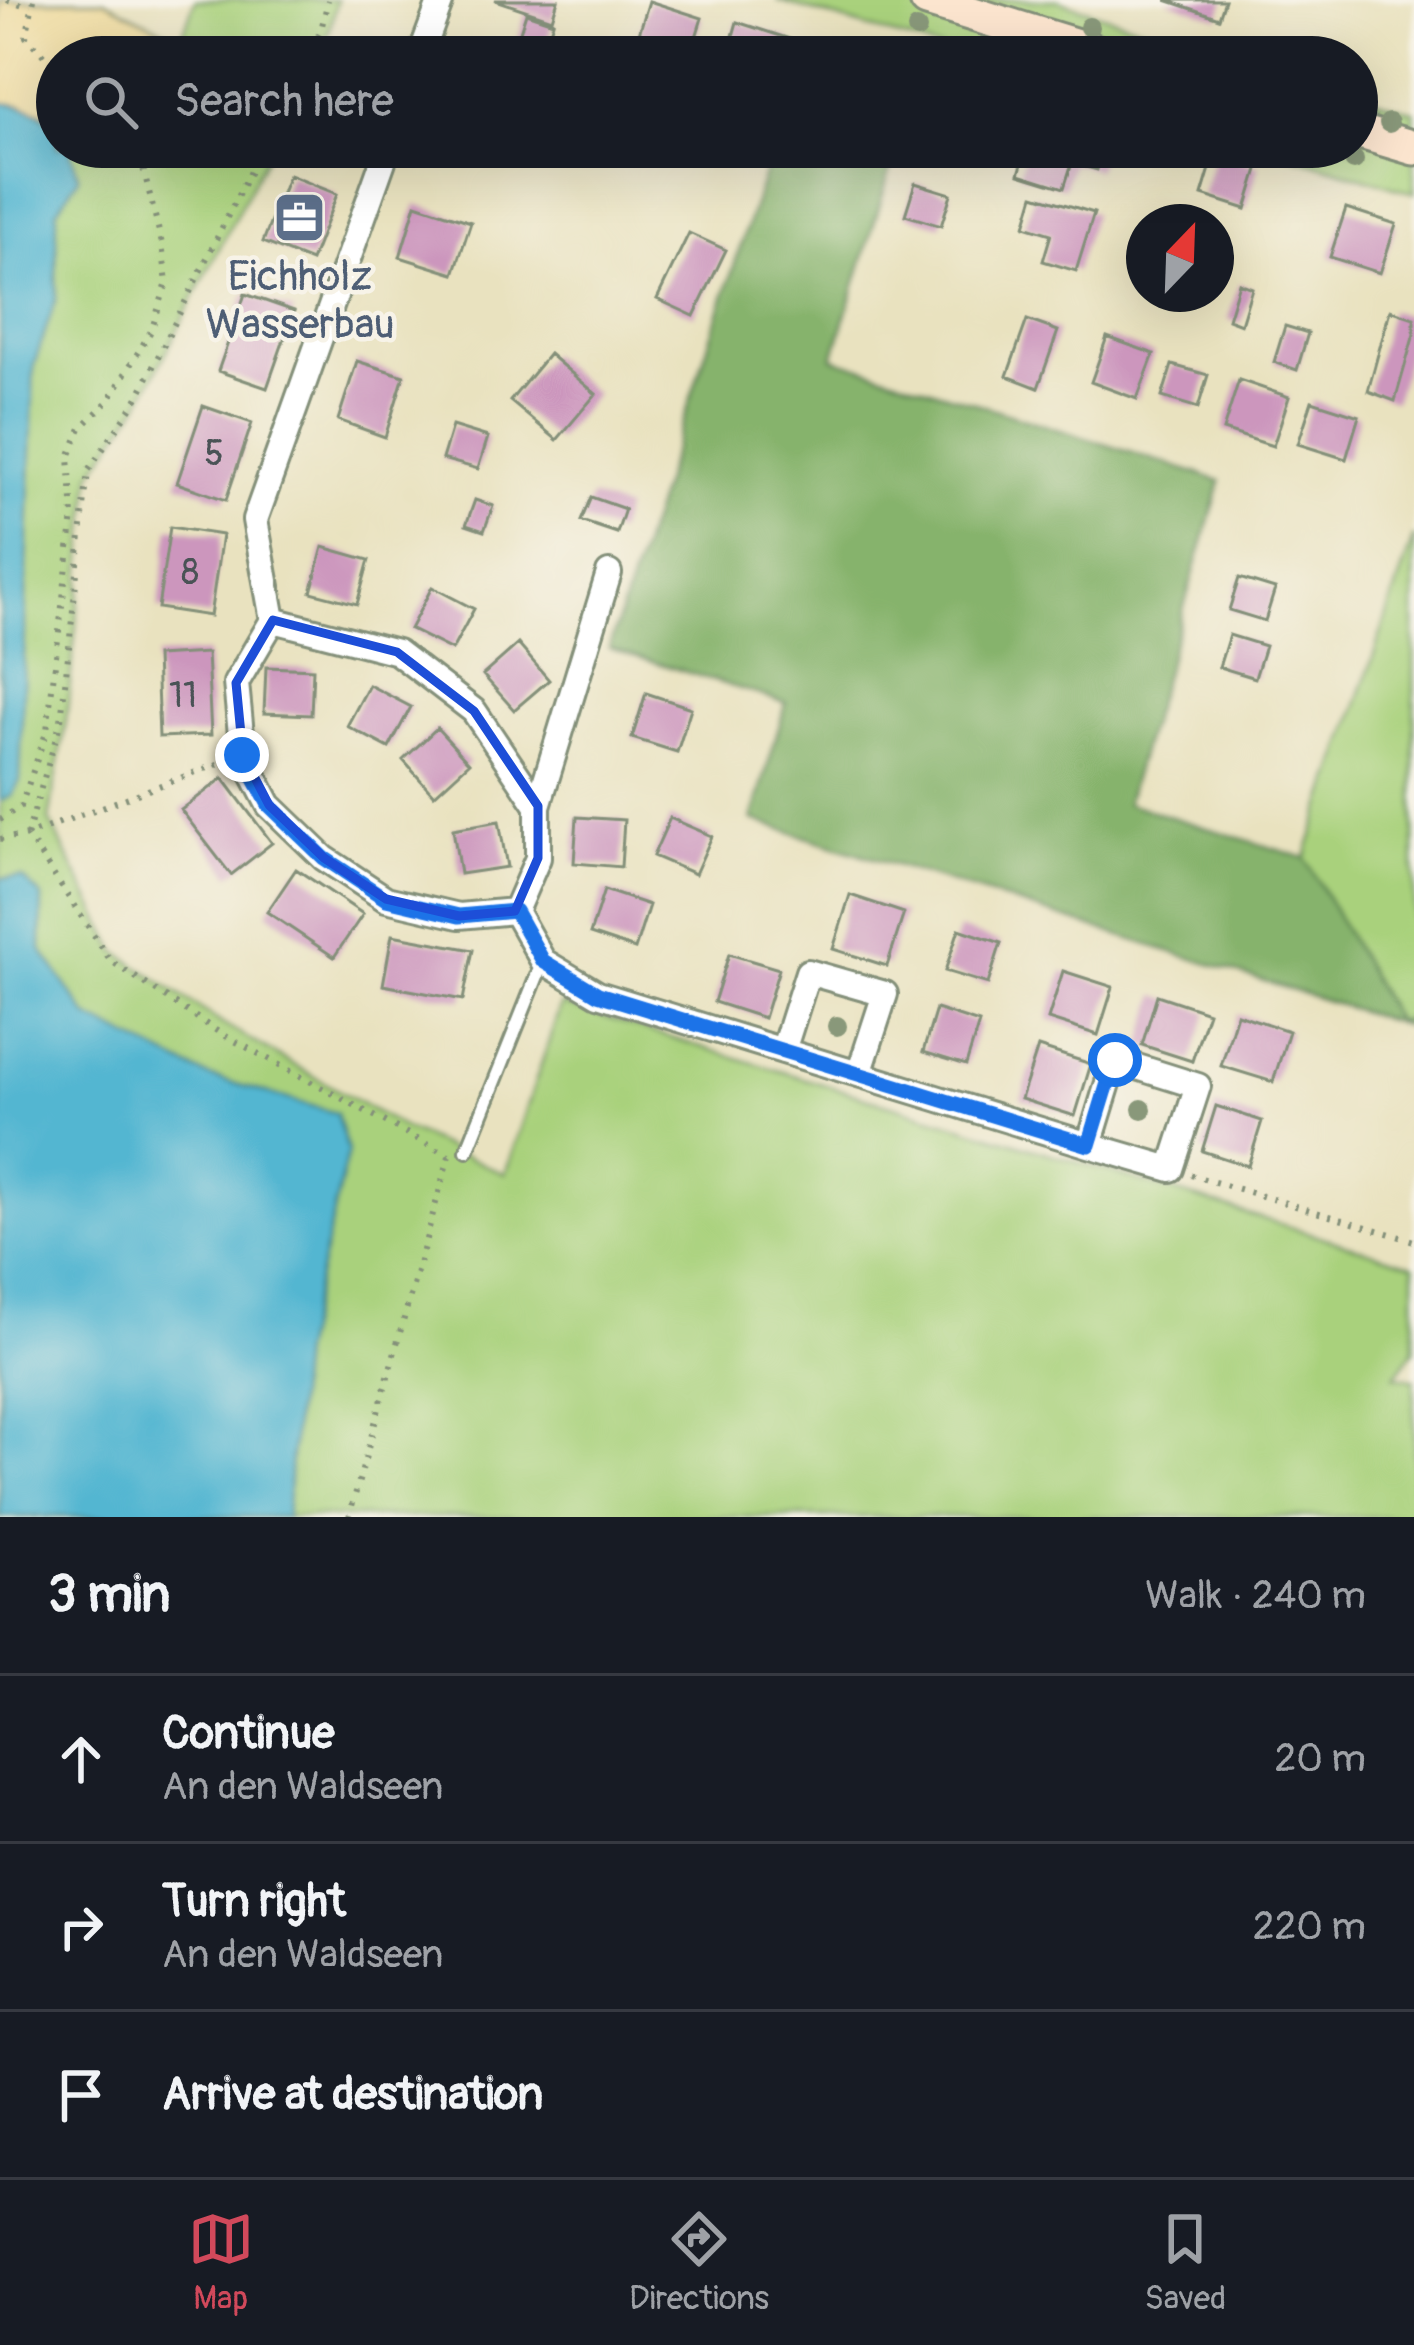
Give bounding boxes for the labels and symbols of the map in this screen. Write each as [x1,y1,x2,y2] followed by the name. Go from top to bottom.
[272,190,328,246] office icon: Eichholz Wasserbau
[1126,204,1234,312] north arrow
[205,251,395,351] place label: Eichholz Wasserbau
[204,431,224,476] house number: 5
[181,550,199,595] house number: 8
[169,673,197,718] house number: 11
[215,728,269,782] route end
[1088,1033,1142,1087] route start

